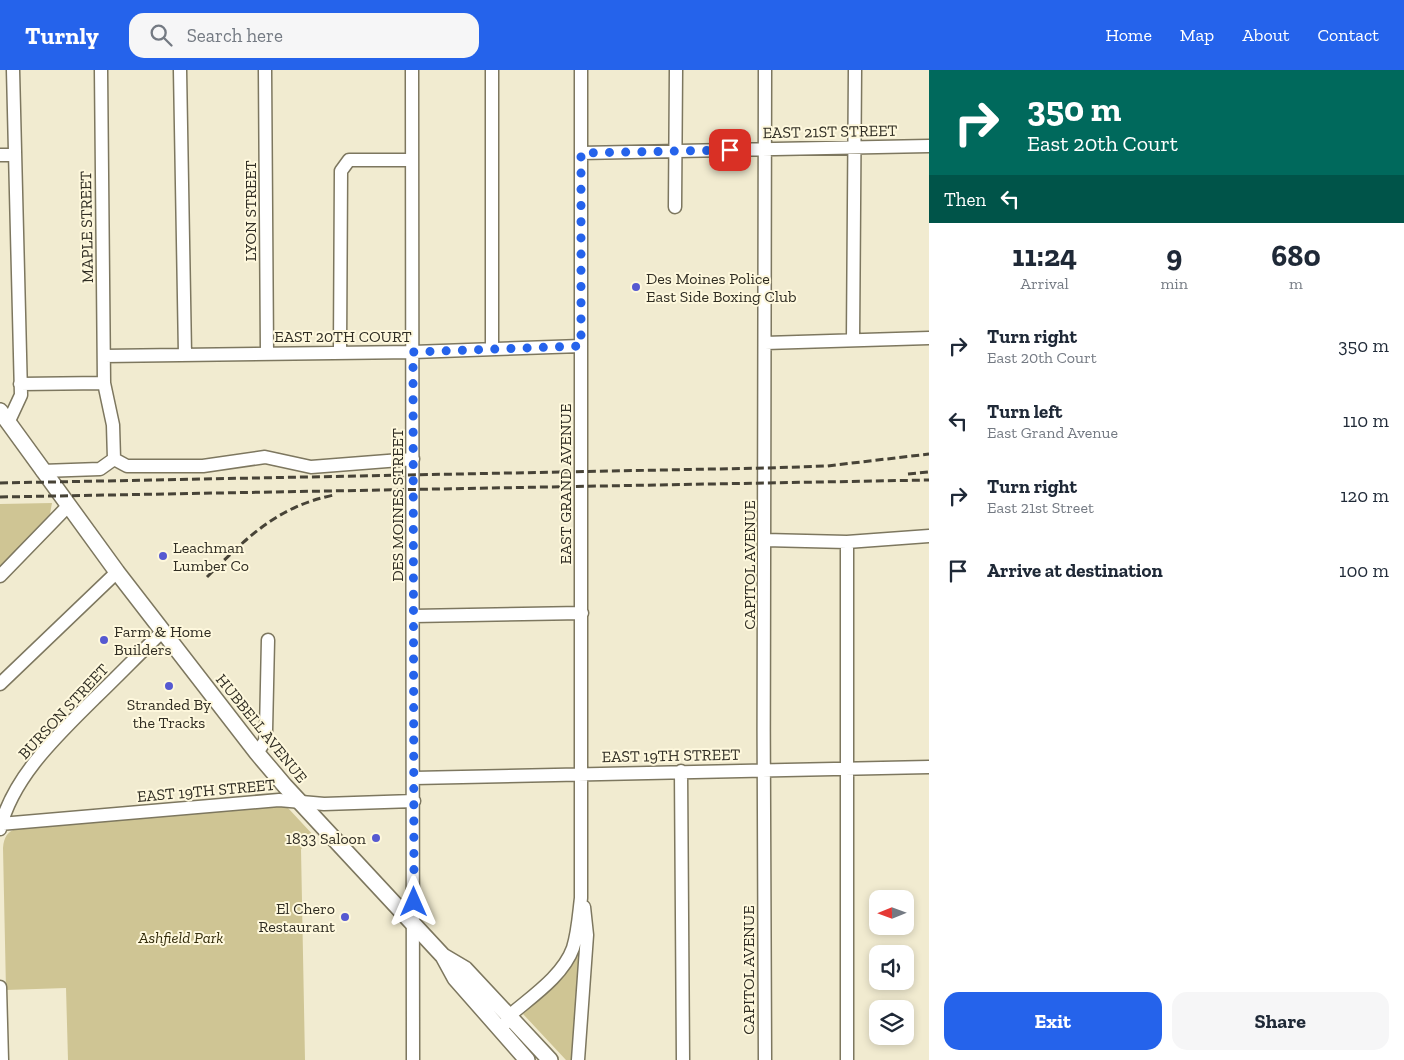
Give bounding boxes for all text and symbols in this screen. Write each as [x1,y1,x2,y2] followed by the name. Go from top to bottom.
[129,13,479,58] search box
[25,21,99,50] text: Turnly
[147,21,175,49] icon: search
[187,24,283,47] text: Search here
[1105,24,1152,46] text: Home
[1180,24,1214,46] text: Map
[1242,24,1289,46] text: About
[1317,24,1379,46] text: Contact
[1027,88,1121,130] text: 350 m
[944,90,1009,155] icon: right
[762,121,898,142] street label: EAST 21ST STREET
[709,129,751,171] pin
[1027,130,1178,157] text: East 20th Court
[716,136,744,164] icon: arrive
[241,160,260,262] street label: LYON STREET
[76,171,97,283] street label: MAPLE STREET
[996,185,1024,213] icon: left
[944,188,986,211] text: Then
[1012,238,1077,274] text: 11:24
[1166,238,1182,274] text: 9
[1271,238,1321,274] text: 680
[646,269,797,306] place label: Des Moines Police East Side Boxing Club
[1021,274,1069,293] text: Arrival
[1160,274,1188,293] text: min
[1289,274,1303,293] text: m
[630,281,642,293] marker: Des Moines Police East Side Boxing Club
[987,325,1077,348] text: Turn right
[274,327,412,346] street label: EAST 20TH COURT
[944,332,972,360] icon: right
[1338,334,1389,357] text: 350 m
[987,348,1097,367] text: East 20th Court
[987,400,1062,423] text: Turn left
[556,404,575,564] street label: EAST GRAND AVENUE
[944,407,972,435] icon: left
[1343,409,1389,432] text: 110 m
[987,423,1118,442] text: East Grand Avenue
[388,428,407,582] street label: DES MOINES STREET
[987,475,1077,498] text: Turn right
[944,482,972,510] icon: right
[1340,484,1389,507] text: 120 m
[987,498,1094,517] text: East 21st Street
[740,500,759,630] street label: CAPITOL AVENUE
[173,538,249,575] place label: Leachman Lumber Co
[157,550,169,562] marker: Leachman Lumber Co
[944,557,972,585] icon: arrive
[987,559,1163,582] text: Arrive at destination
[1339,559,1389,582] text: 100 m
[114,622,211,659] place label: Farm & Home Builders
[98,634,110,646] marker: Farm & Home Builders
[14,660,112,763] street label: BURSON STREET
[212,670,311,786] street label: HUBBELL AVENUE
[163,680,175,692] marker: Stranded By the Tracks
[127,695,212,732] place label: Stranded By the Tracks
[601,745,741,766] street label: EAST 19TH STREET
[136,775,276,806] street label: EAST 19TH STREET
[286,829,367,848] place label: 1833 Saloon
[370,832,382,844] marker: 1833 Saloon
[387,875,439,927] position arrow
[869,890,914,935] north arrow
[869,890,914,1045] map controls
[259,899,335,936] place label: El Chero Restaurant
[739,905,758,1035] street label: CAPITOL AVENUE
[339,911,351,923] marker: El Chero Restaurant
[138,928,223,947] park label: Ashfield Park
[869,945,914,990] button: sound
[944,992,1162,1050] button: Exit
[1172,992,1389,1050] button: Share
[869,1000,914,1045] button: layers

